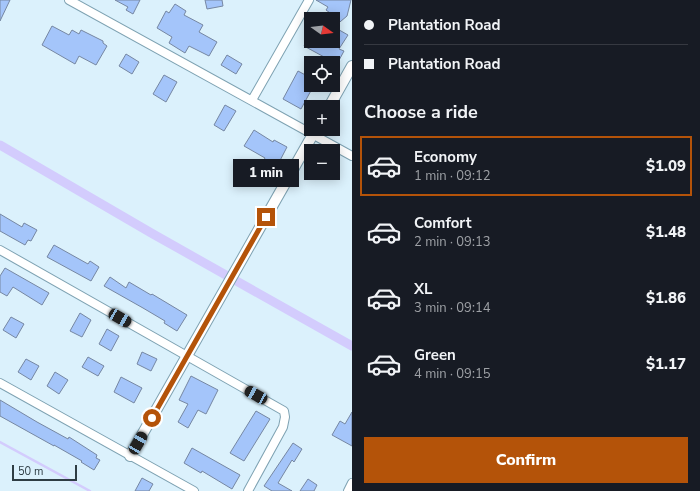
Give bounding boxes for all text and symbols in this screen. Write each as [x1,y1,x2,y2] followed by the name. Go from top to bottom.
[304,12,340,48] north arrow
[304,12,340,180] map controls
[388,15,501,35] text: Plantation Road
[388,54,501,74] text: Plantation Road
[304,56,340,92] button: locate
[304,100,340,136] button: +
[364,100,478,124] text: Choose a ride
[304,144,340,180] button: −
[414,147,477,167] text: Economy
[366,148,402,184] icon: car
[646,156,686,176] text: $1.09
[233,159,299,187] callout: 1 min
[249,164,283,182] text: 1 min
[414,167,490,185] text: 1 min · 09:12
[257,208,275,226] route end
[414,213,471,233] text: Comfort
[366,214,402,250] icon: car
[646,222,686,242] text: $1.48
[414,233,490,251] text: 2 min · 09:13
[414,279,433,299] text: XL
[366,280,402,316] icon: car
[646,288,686,308] text: $1.86
[414,299,490,317] text: 3 min · 09:14
[107,307,133,329] car
[414,345,456,365] text: Green
[366,346,402,382] icon: car
[646,354,686,374] text: $1.17
[414,365,490,383] text: 4 min · 09:15
[243,384,269,406] car
[143,409,161,427] route start
[127,430,149,456] car
[364,437,688,483] button: Confirm
[12,463,77,482] scale bar
[18,464,43,479] text: 50 m

